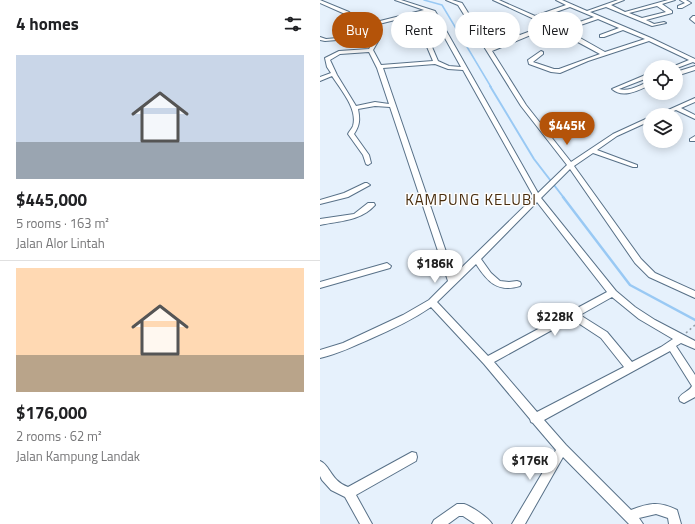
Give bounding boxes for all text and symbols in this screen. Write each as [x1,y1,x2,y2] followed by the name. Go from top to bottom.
[16,11,79,37] text: 4 homes
[332,12,383,48] chip: Buy
[391,12,447,48] chip: Rent
[455,12,520,48] chip: Filters
[528,12,583,48] chip: New
[282,13,304,35] icon: filters
[643,60,683,148] map controls
[643,60,683,100] button: locate
[124,81,196,153] icon: home
[643,108,683,148] button: layers
[539,112,595,146] pin: $445K
[549,115,585,135] text: $445K
[16,187,87,213] text: $445,000
[405,188,537,211] district label: KAMPUNG KELUBI
[16,213,109,233] text: 5 rooms · 163 m²
[16,233,105,253] text: Jalan Alor Lintah
[407,250,463,284] pin: $186K
[417,253,453,273] text: $186K
[124,294,196,366] icon: home
[527,303,583,337] pin: $228K
[537,306,573,326] text: $228K
[16,400,87,426] text: $176,000
[16,426,102,446] text: 2 rooms · 62 m²
[16,446,140,466] text: Jalan Kampung Landak
[502,447,558,481] pin: $176K
[512,450,548,470] text: $176K

